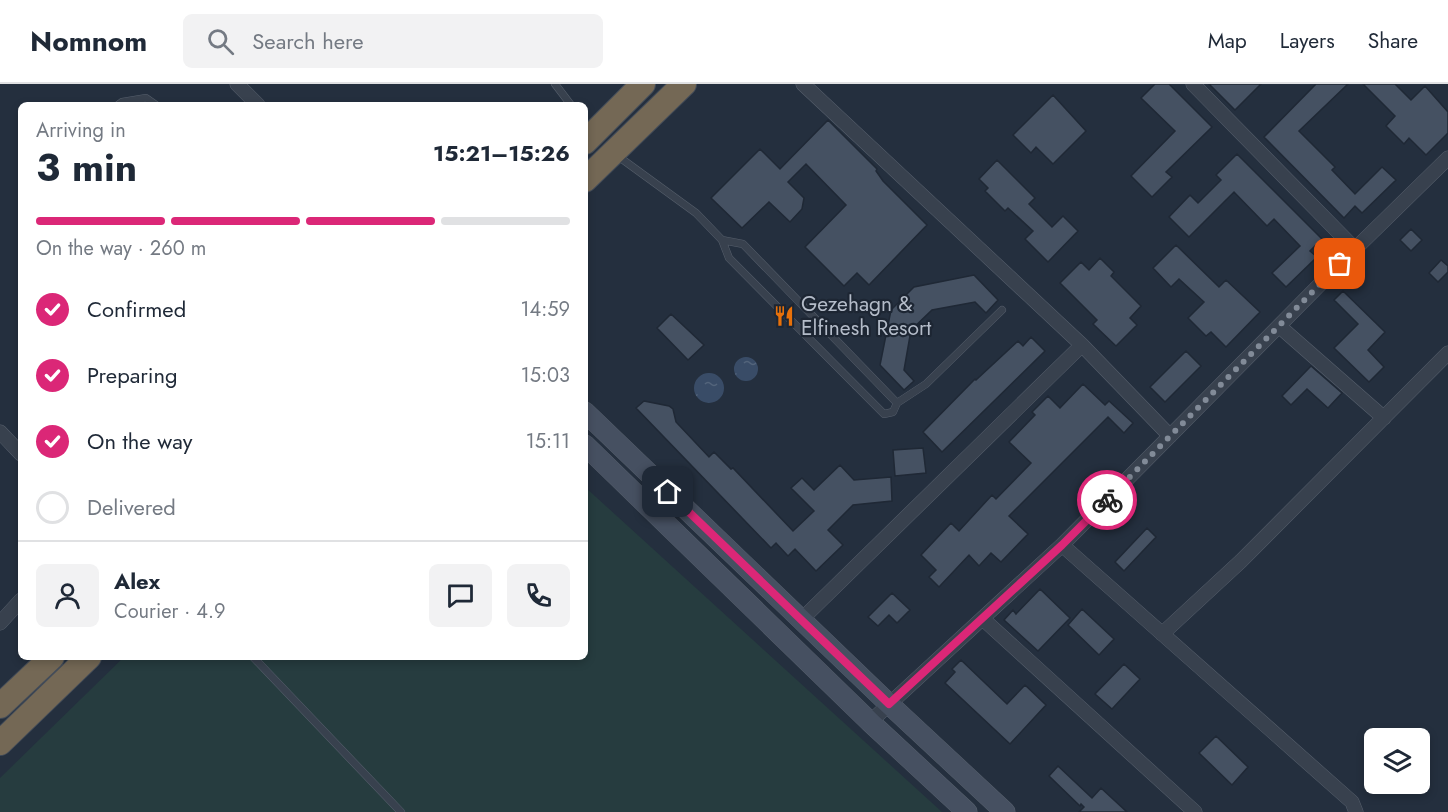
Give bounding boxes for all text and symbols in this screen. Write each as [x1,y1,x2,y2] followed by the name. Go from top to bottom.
[183,14,603,68] search box
[30,21,147,62] text: Nomnom
[204,25,237,58] icon: search
[252,25,364,57] text: Search here
[1208,26,1247,56] text: Map
[1280,26,1335,56] text: Layers
[1368,26,1418,56] text: Share
[36,116,126,145] text: Arriving in
[433,137,570,169] text: 15:21–15:26
[36,139,137,196] text: 3 min
[36,234,206,263] text: On the way · 260 m
[1314,238,1365,289] pin
[1323,247,1356,280] icon: bag
[801,289,931,343] place label: Gezehagn & Elfinesh Resort
[36,293,69,326] icon: check
[87,293,186,325] text: Confirmed
[521,295,570,324] text: 14:59
[772,304,796,328] restaurant icon: Gezehagn & Elfinesh Resort
[36,359,69,392] icon: check
[87,359,178,391] text: Preparing
[521,361,570,390] text: 15:03
[36,425,69,458] icon: check
[87,425,192,457] text: On the way
[526,427,570,456] text: 15:11
[642,466,693,517] pin
[1077,470,1137,530] courier
[651,475,684,508] icon: home
[1091,484,1124,517] icon: bike
[87,491,176,523] text: Delivered
[36,564,99,627] button: person
[429,564,492,627] button: chat
[507,564,570,627] button: phone
[114,565,160,597] text: Alex
[114,597,226,626] text: Courier · 4.9
[1364,728,1430,794] map controls
[1364,728,1430,794] button: layers

